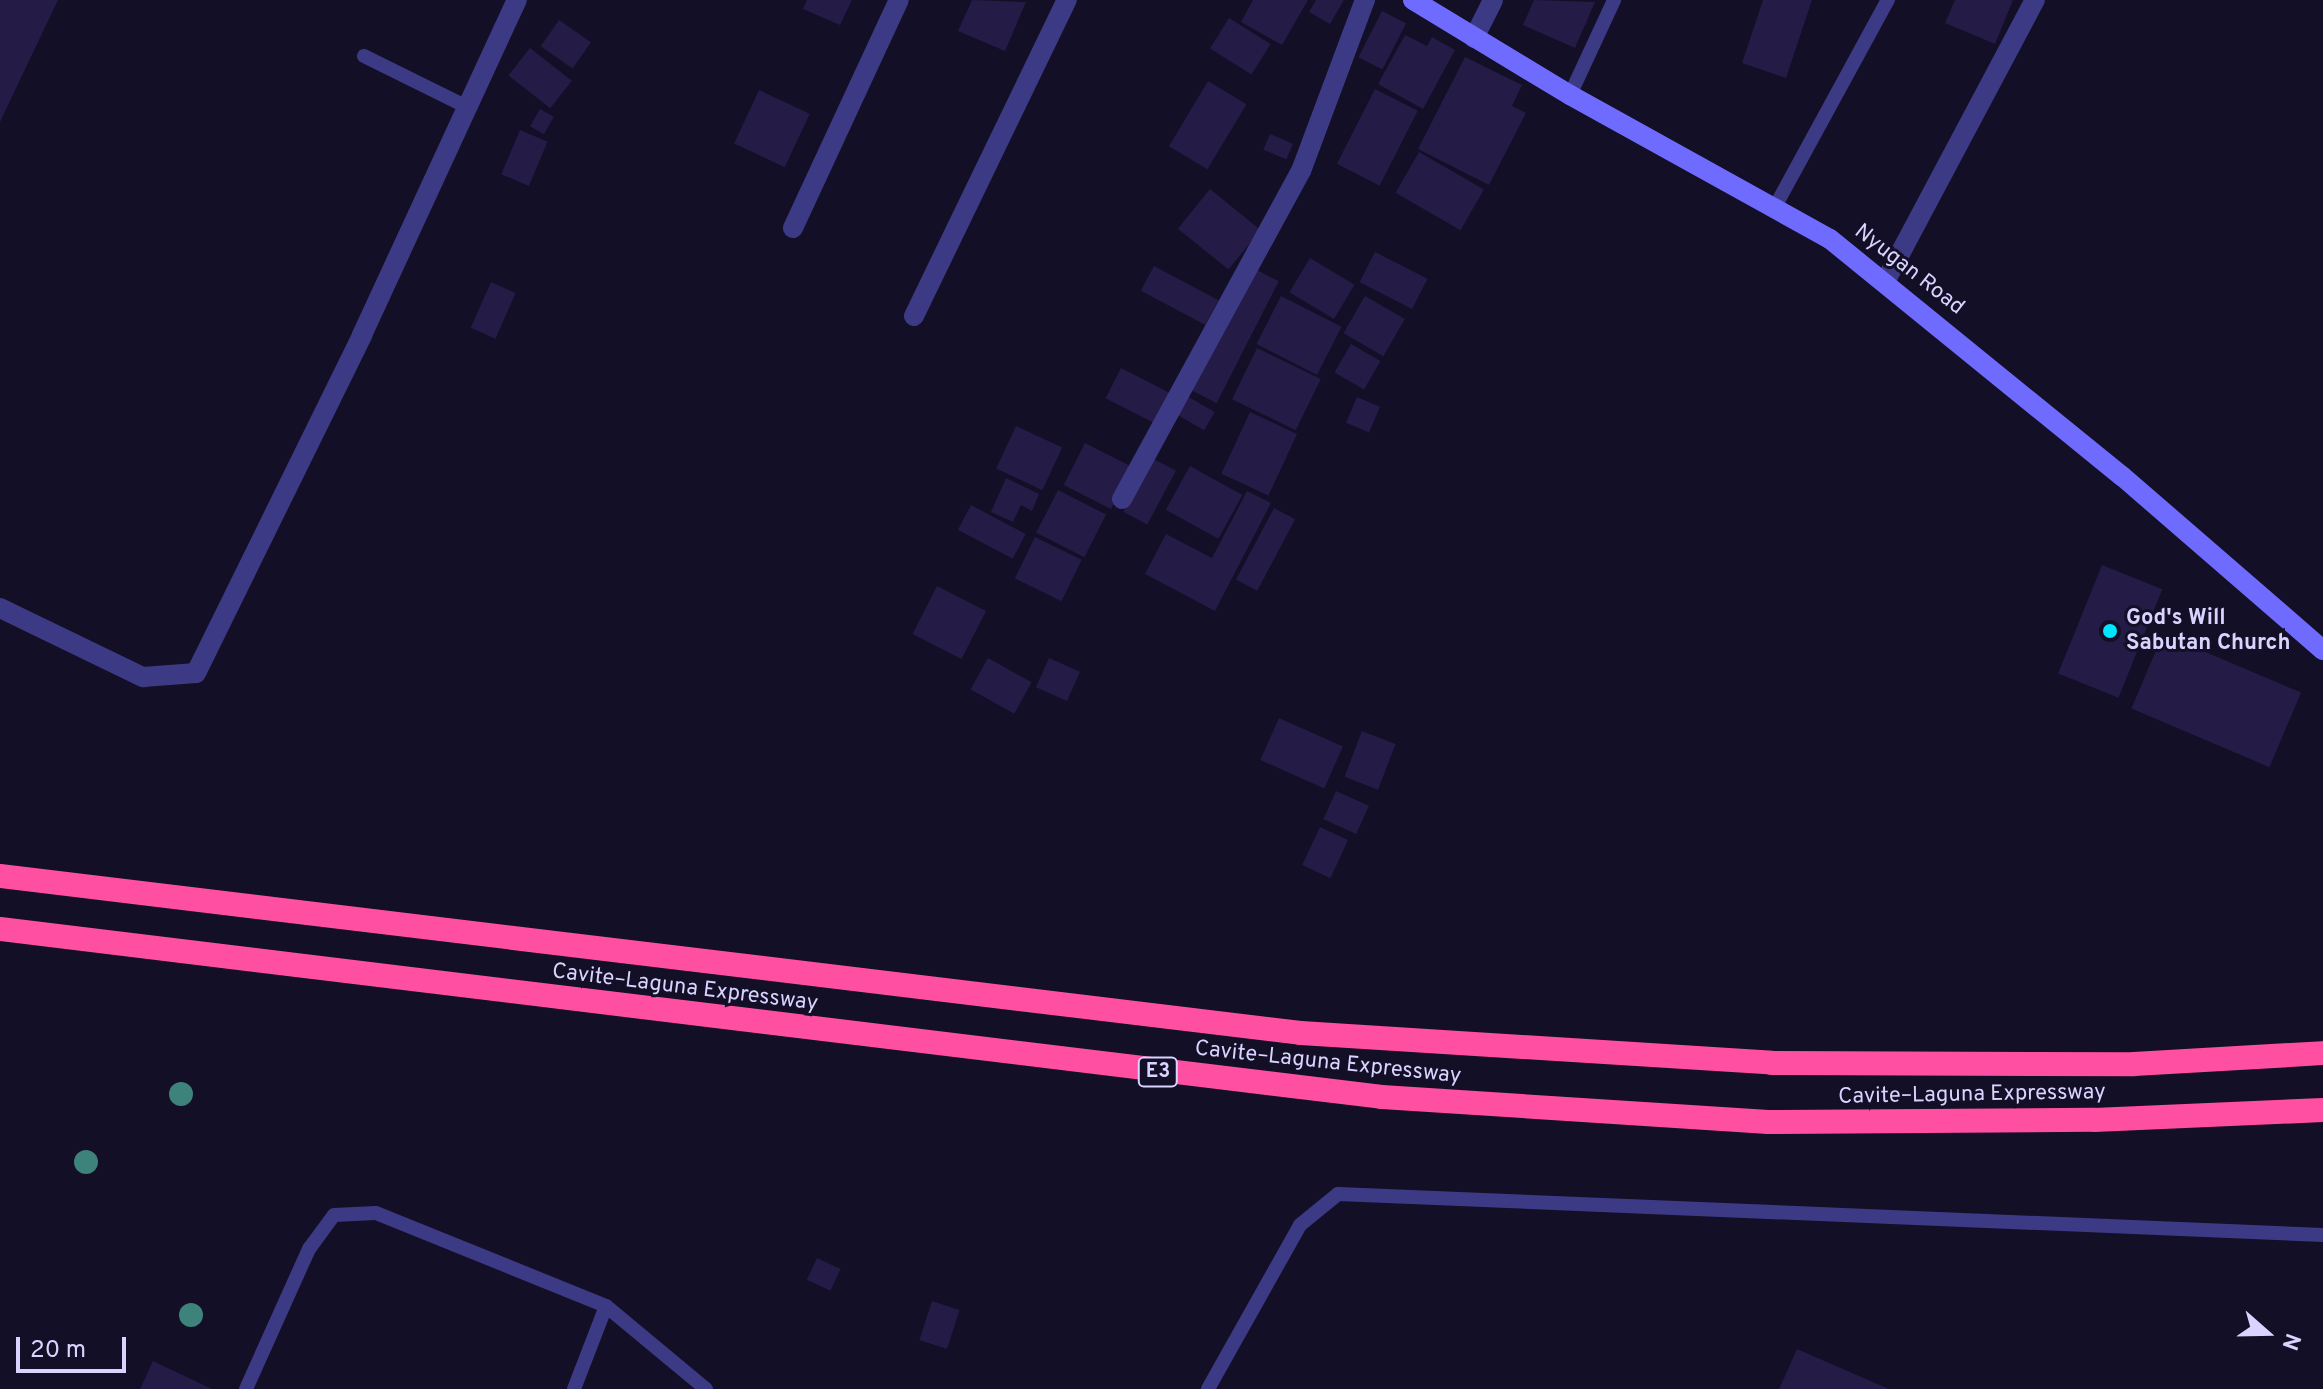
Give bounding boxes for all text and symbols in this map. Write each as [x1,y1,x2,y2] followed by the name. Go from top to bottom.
[1849,219,1969,321] street label: Nyugan Road
[2126,605,2291,656] place label: God's Will Sabutan Church
[2101,622,2119,640] marker: God's Will Sabutan Church
[550,959,820,1017] street label: Cavite–Laguna Expressway
[1193,1036,1463,1090] street label: Cavite–Laguna Expressway
[1136,1056,1180,1088] road number: E3
[1838,1079,2106,1111] street label: Cavite–Laguna Expressway
[2227,1293,2307,1373] north arrow
[20,1321,130,1371] scale bar
[2275,1329,2305,1353] text: N
[30,1336,86,1366] text: 20 m

